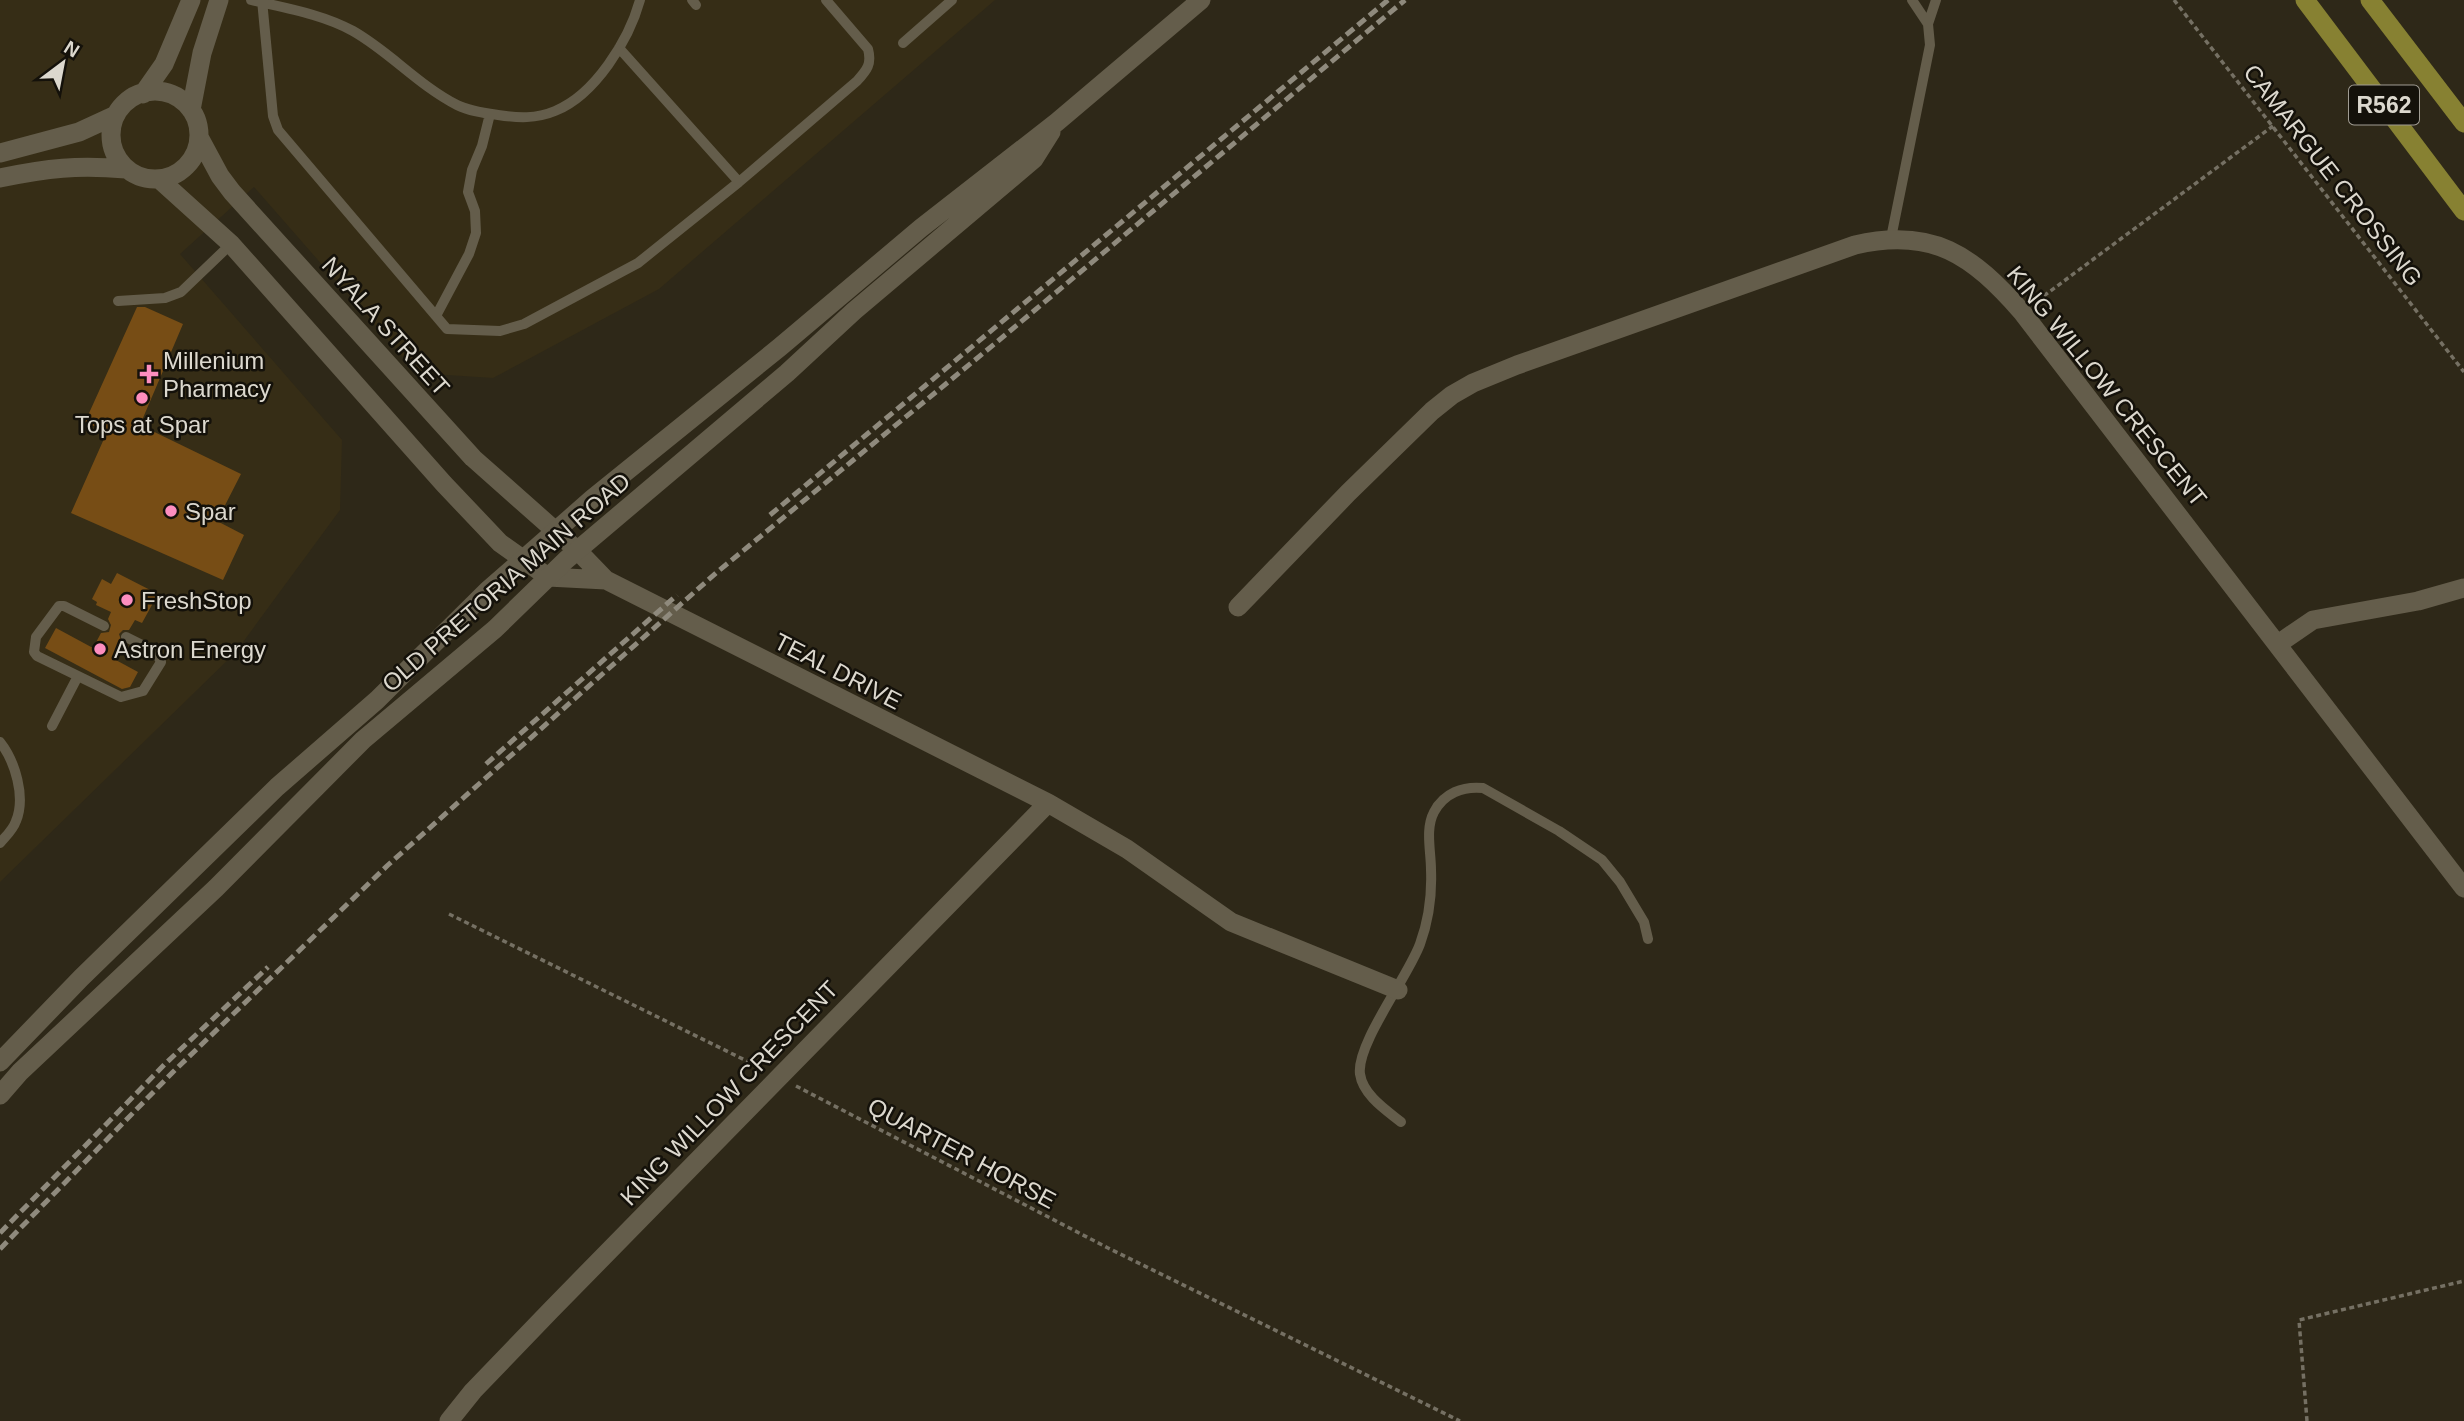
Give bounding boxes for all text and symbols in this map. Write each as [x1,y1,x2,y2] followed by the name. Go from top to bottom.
[28,28,98,98] north arrow
[60,36,83,62] text: N
[2238,59,2428,291] street label: CAMARGUE CROSSING
[2349,86,2419,124] road number: R562
[317,251,455,401] street label: NYALA STREET
[2002,260,2213,512] street label: KING WILLOW CRESCENT
[163,347,271,402] place label: Millenium Pharmacy
[141,366,157,382] marker: Millenium Pharmacy
[134,390,150,406] marker: Tops at Spar
[75,411,209,438] place label: Tops at Spar
[377,467,635,697] street label: OLD PRETORIA MAIN ROAD
[185,498,236,525] place label: Spar
[163,503,179,519] marker: Spar
[141,587,252,614] place label: FreshStop
[119,592,135,608] marker: FreshStop
[770,627,906,715] street label: TEAL DRIVE
[114,636,266,663] place label: Astron Energy
[92,641,108,657] marker: Astron Energy
[615,975,844,1211] street label: KING WILLOW CRESCENT
[863,1092,1061,1214] street label: QUARTER HORSE

